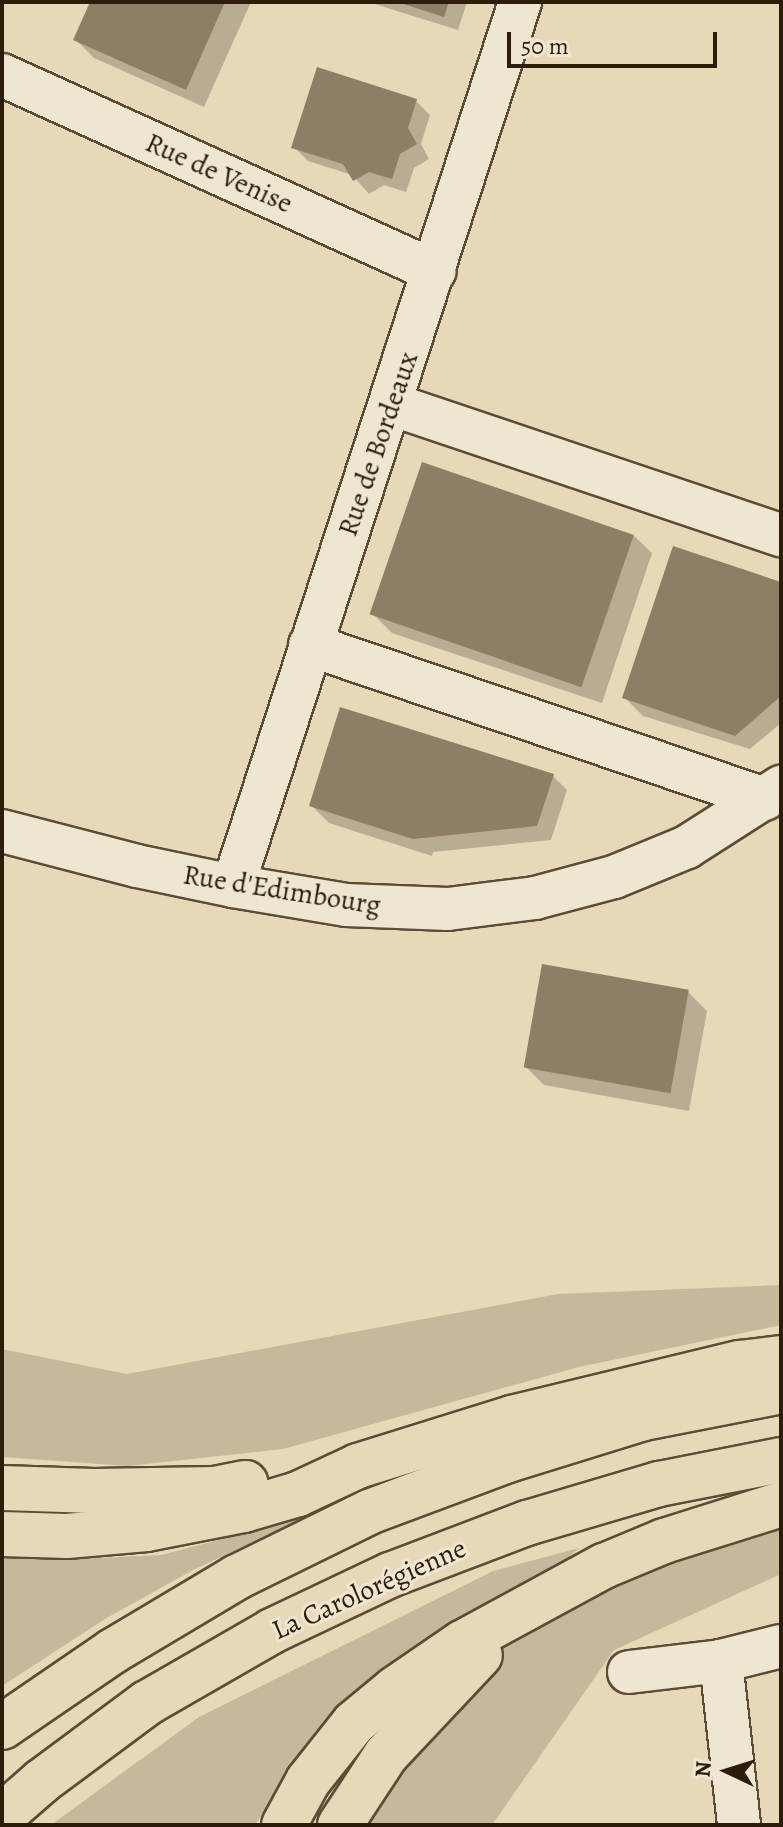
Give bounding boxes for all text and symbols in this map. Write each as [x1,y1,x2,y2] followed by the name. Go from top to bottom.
[511,16,721,66] scale bar
[521,30,569,62] text: 50 m
[140,126,298,220] street label: Rue de Venise
[331,348,425,540] street label: Rue de Bordeaux
[181,858,383,922] street label: Rue d'Edimbourg
[267,1531,471,1647] street label: La Carolorégienne
[687,1731,767,1811] north arrow
[688,1760,719,1778] text: N

